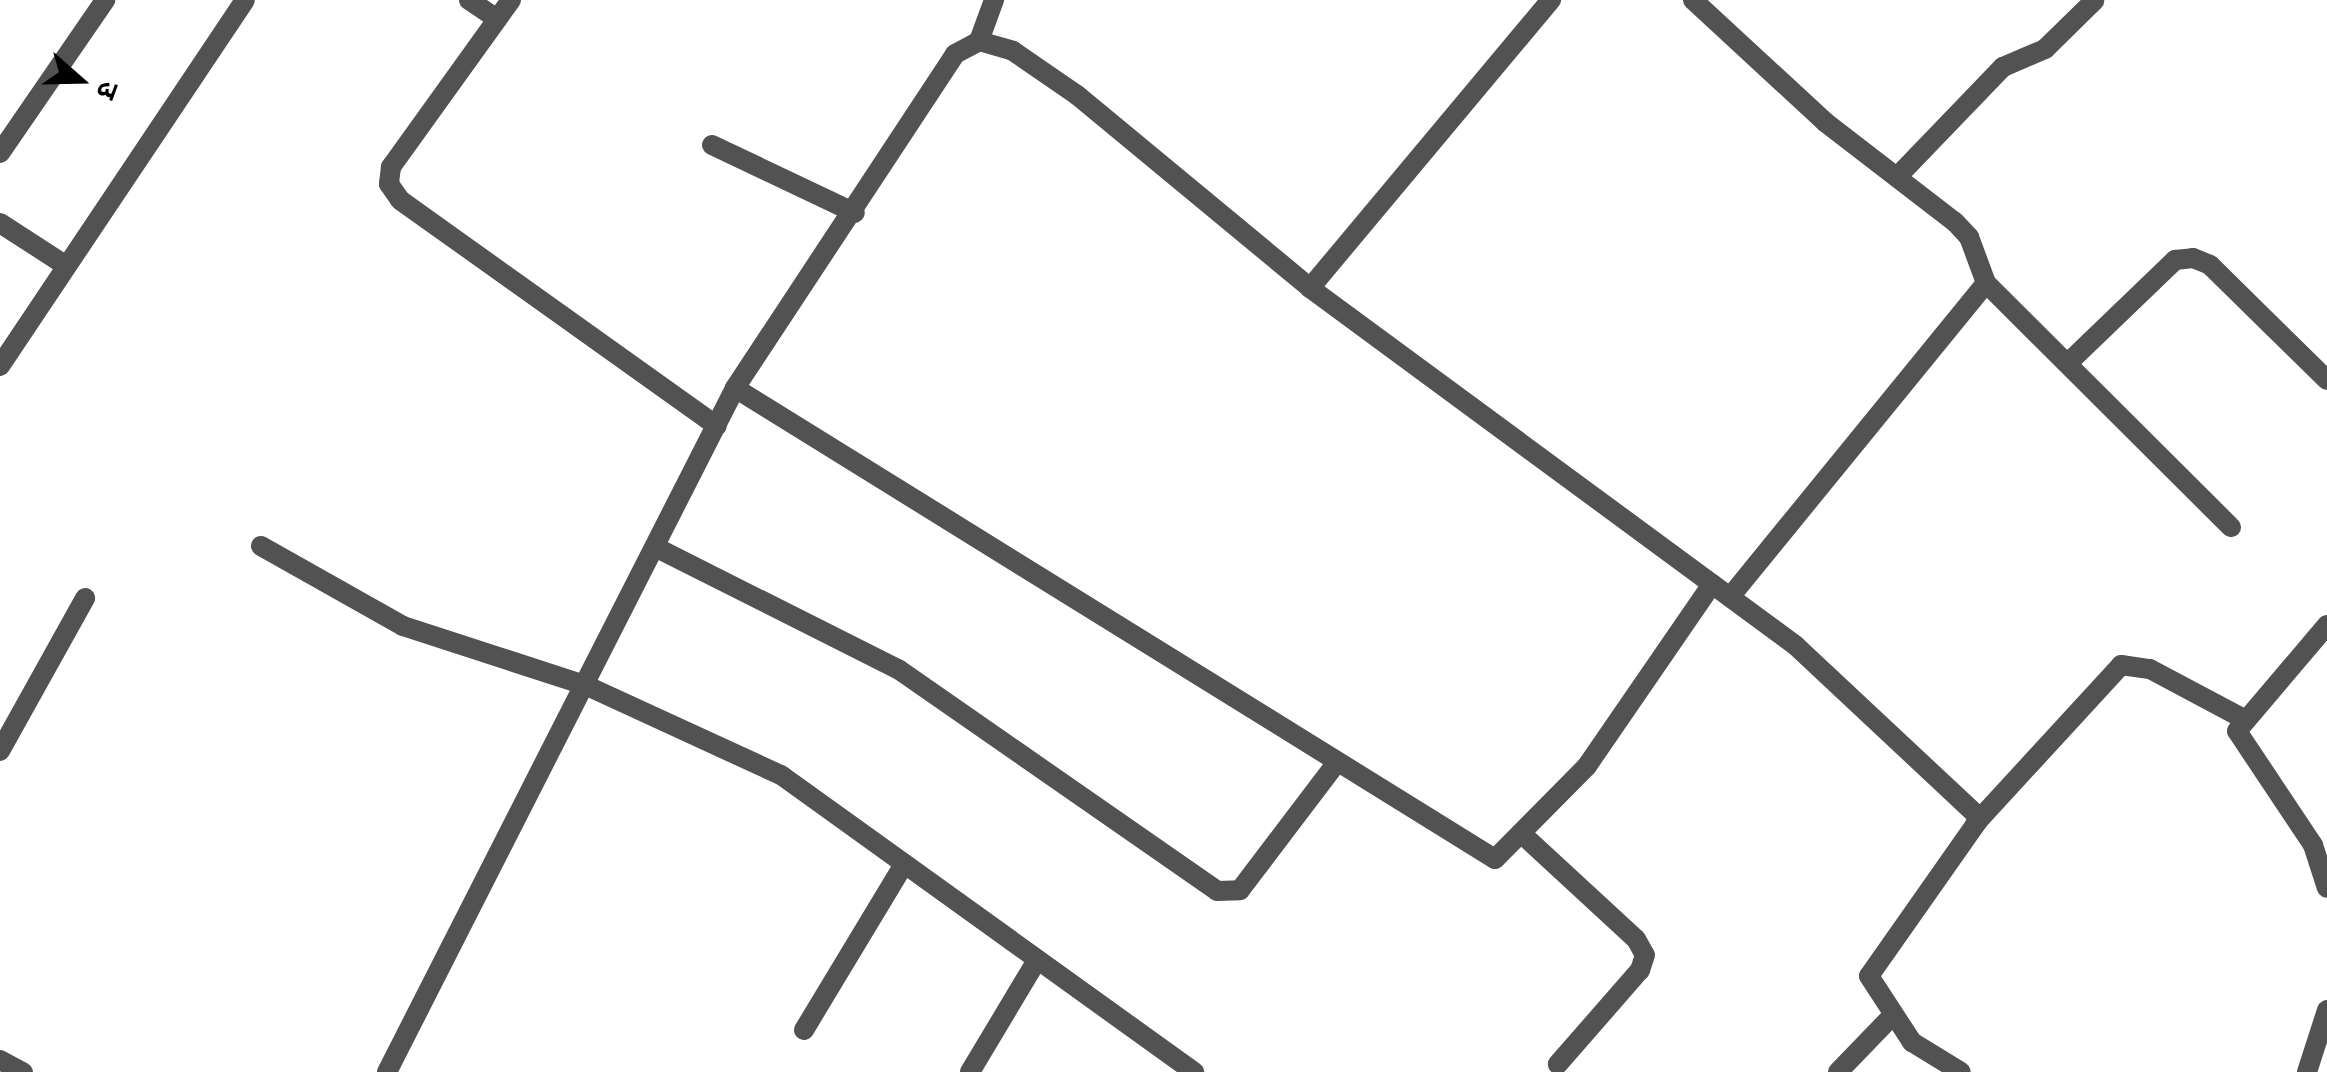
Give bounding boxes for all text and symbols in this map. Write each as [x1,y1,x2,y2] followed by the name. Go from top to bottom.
[30,30,130,130] north arrow
[88,76,129,104] text: उ

